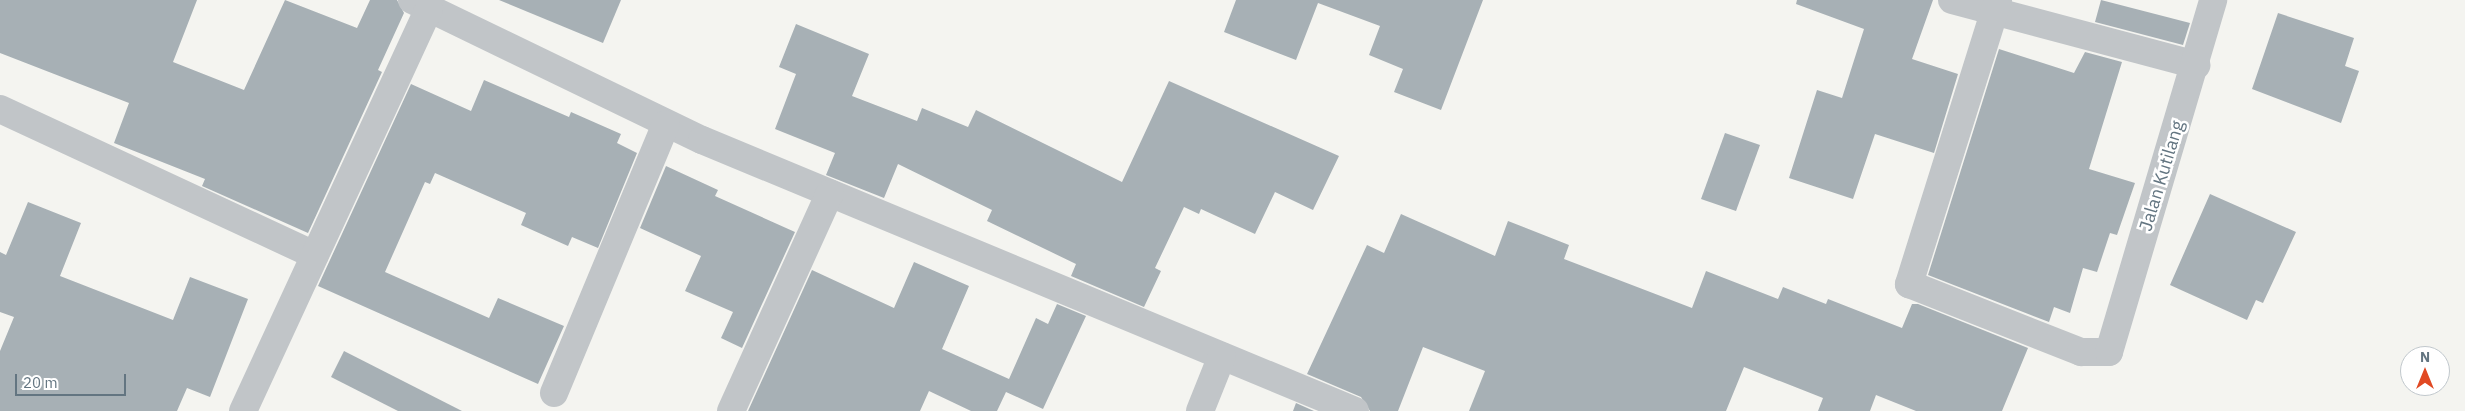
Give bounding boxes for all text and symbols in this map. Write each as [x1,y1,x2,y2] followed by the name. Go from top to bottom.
[2135,118,2189,234] street label: Jalan Kutilang
[2400,346,2450,396] north arrow
[2420,348,2430,366] text: N
[18,364,129,396] scale bar
[23,373,58,392] text: 20 m

